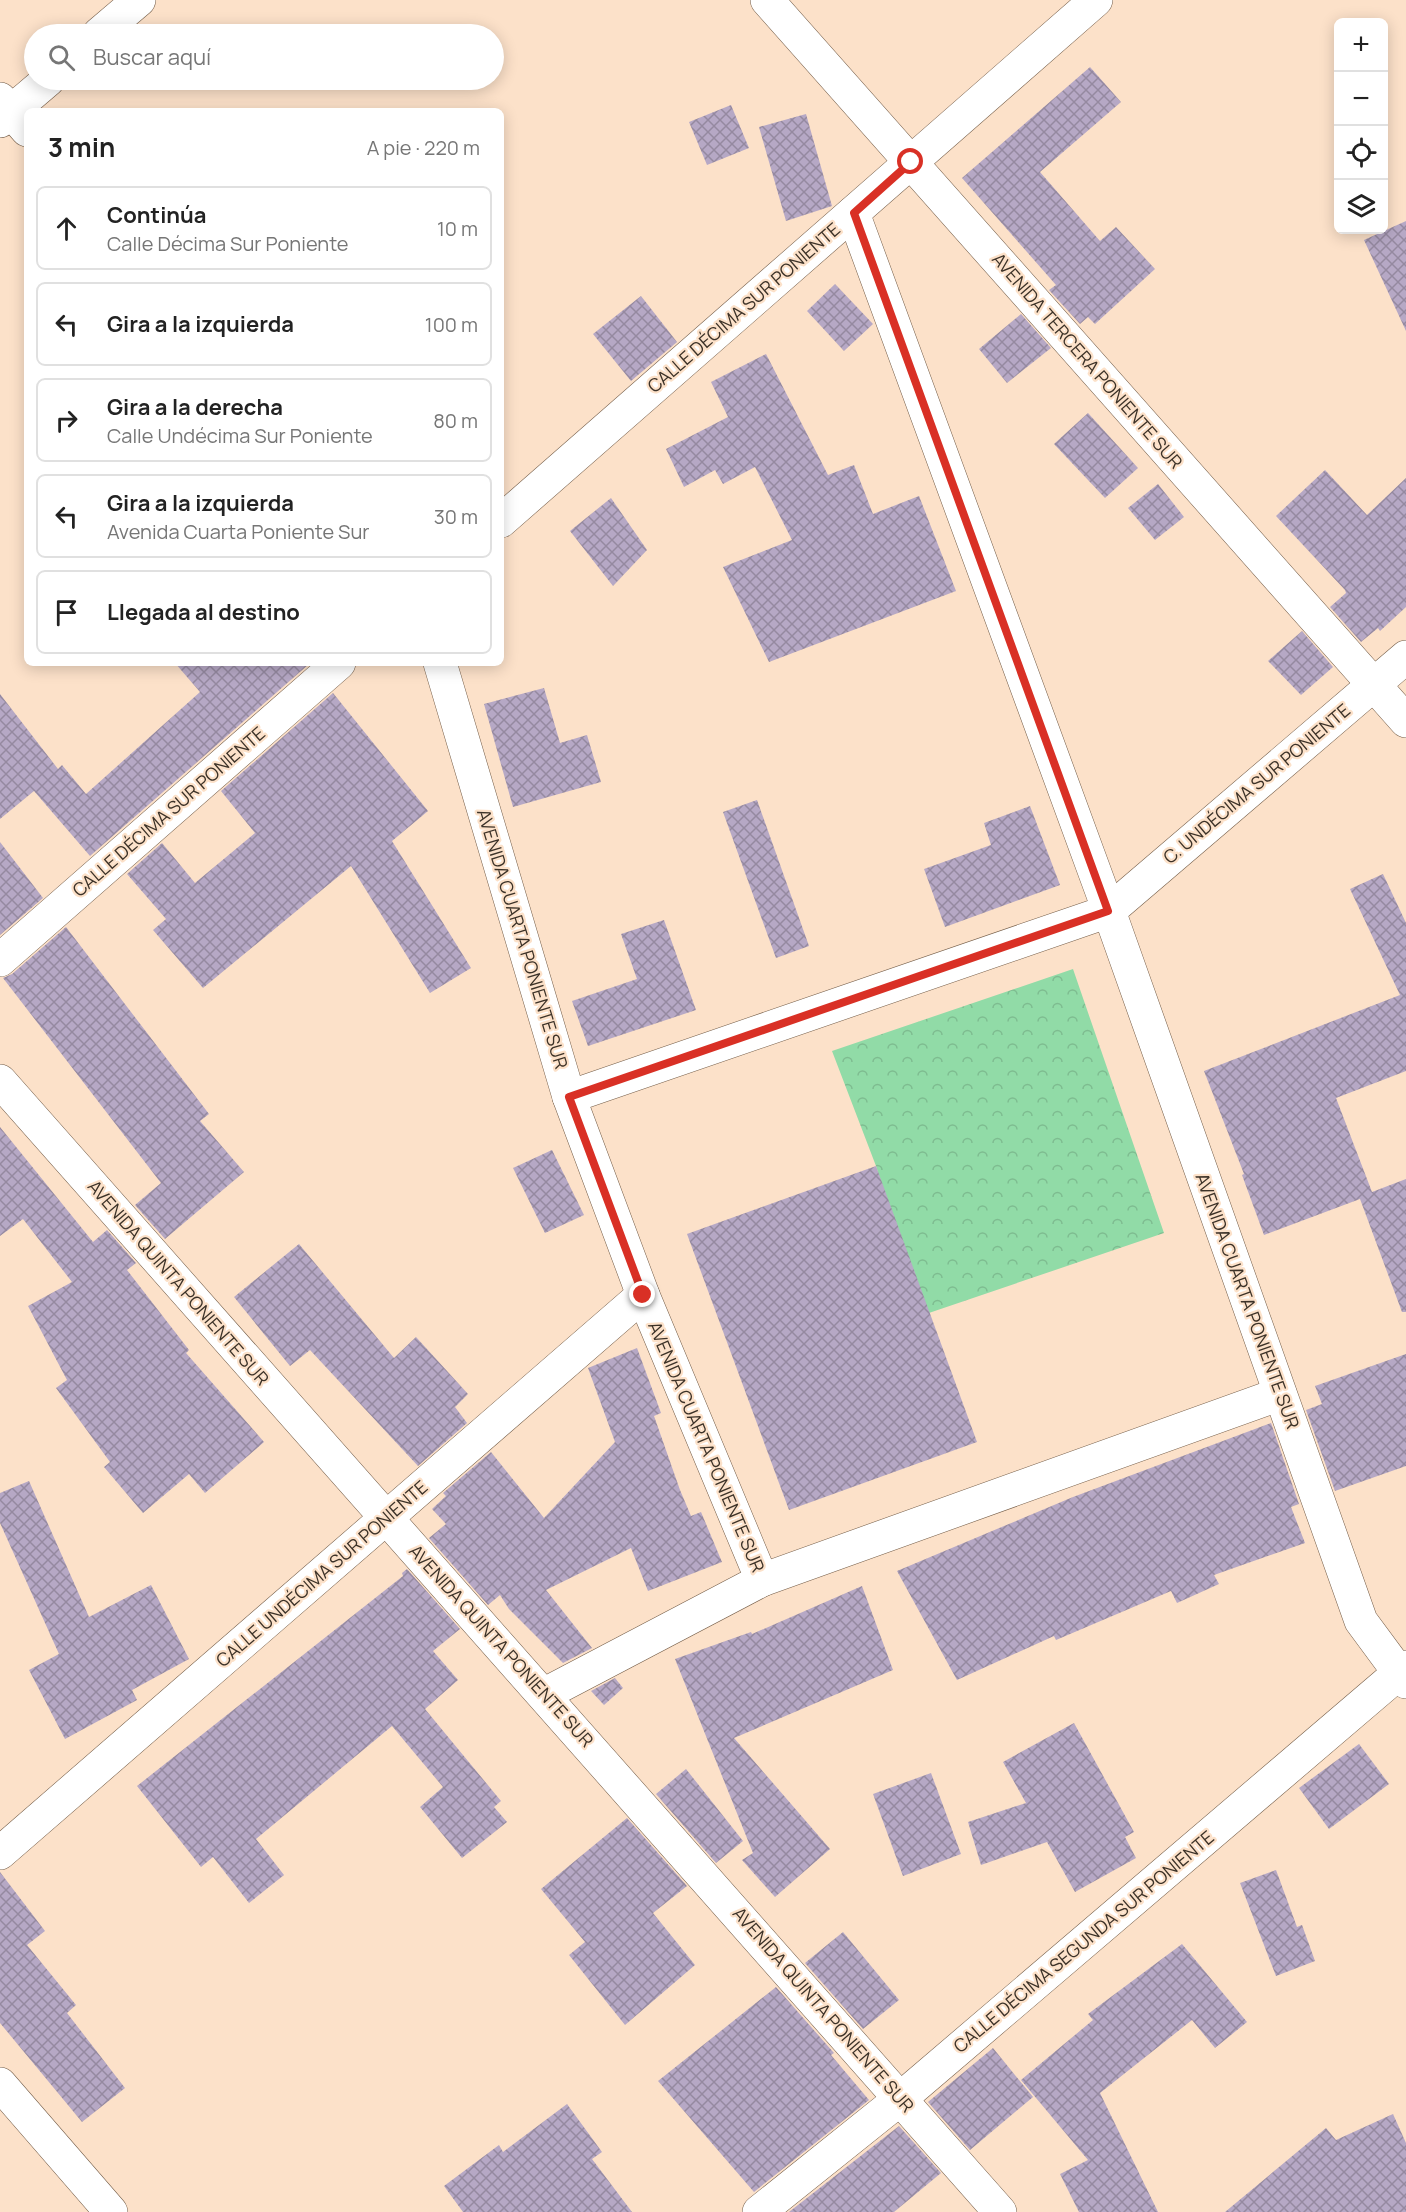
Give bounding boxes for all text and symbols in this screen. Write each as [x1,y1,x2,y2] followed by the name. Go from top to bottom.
[1334,18,1388,234] map controls
[1334,18,1388,72] button: +
[24,24,504,90] search box
[45,41,78,74] icon: search
[93,42,211,72] text: Buscar aquí
[1334,72,1388,126] button: −
[1334,126,1388,180] button: locate
[48,129,115,165] text: 3 min
[367,134,480,161] text: A pie · 220 m
[897,148,923,174] route start
[1334,180,1388,234] button: layers
[107,200,207,230] text: Continúa
[50,212,83,245] icon: ahead
[437,215,478,242] text: 10 m
[642,217,845,398] street label: CALLE DÉCIMA SUR PONIENTE
[107,230,348,257] text: Calle Décima Sur Poniente
[987,247,1188,473] street label: AVENIDA TERCERA PONIENTE SUR
[50,308,83,341] icon: left
[107,309,294,339] text: Gira a la izquierda
[425,311,478,338] text: 100 m
[107,392,283,422] text: Gira a la derecha
[50,404,83,437] icon: right
[433,407,478,434] text: 80 m
[107,422,373,449] text: Calle Undécima Sur Poniente
[107,488,294,518] text: Gira a la izquierda
[50,500,83,533] icon: left
[434,503,478,530] text: 30 m
[107,518,370,545] text: Avenida Cuarta Poniente Sur
[50,596,83,629] icon: arrive
[107,597,300,627] text: Llegada al destino
[1158,698,1355,869] street label: C. UNDÉCIMA SUR PONIENTE
[67,721,270,902] street label: CALLE DÉCIMA SUR PONIENTE
[472,806,574,1071] street label: AVENIDA CUARTA PONIENTE SUR
[1190,1170,1305,1432] street label: AVENIDA CUARTA PONIENTE SUR
[83,1175,275,1390] street label: AVENIDA QUINTA PONIENTE SUR
[629,1281,655,1307] route end
[643,1318,771,1576] street label: AVENIDA CUARTA PONIENTE SUR
[210,1475,432,1672] street label: CALLE UNDÉCIMA SUR PONIENTE
[404,1539,599,1752] street label: AVENIDA QUINTA PONIENTE SUR
[948,1825,1219,2058] street label: CALLE DÉCIMA SEGUNDA SUR PONIENTE
[728,1902,920,2117] street label: AVENIDA QUINTA PONIENTE SUR

